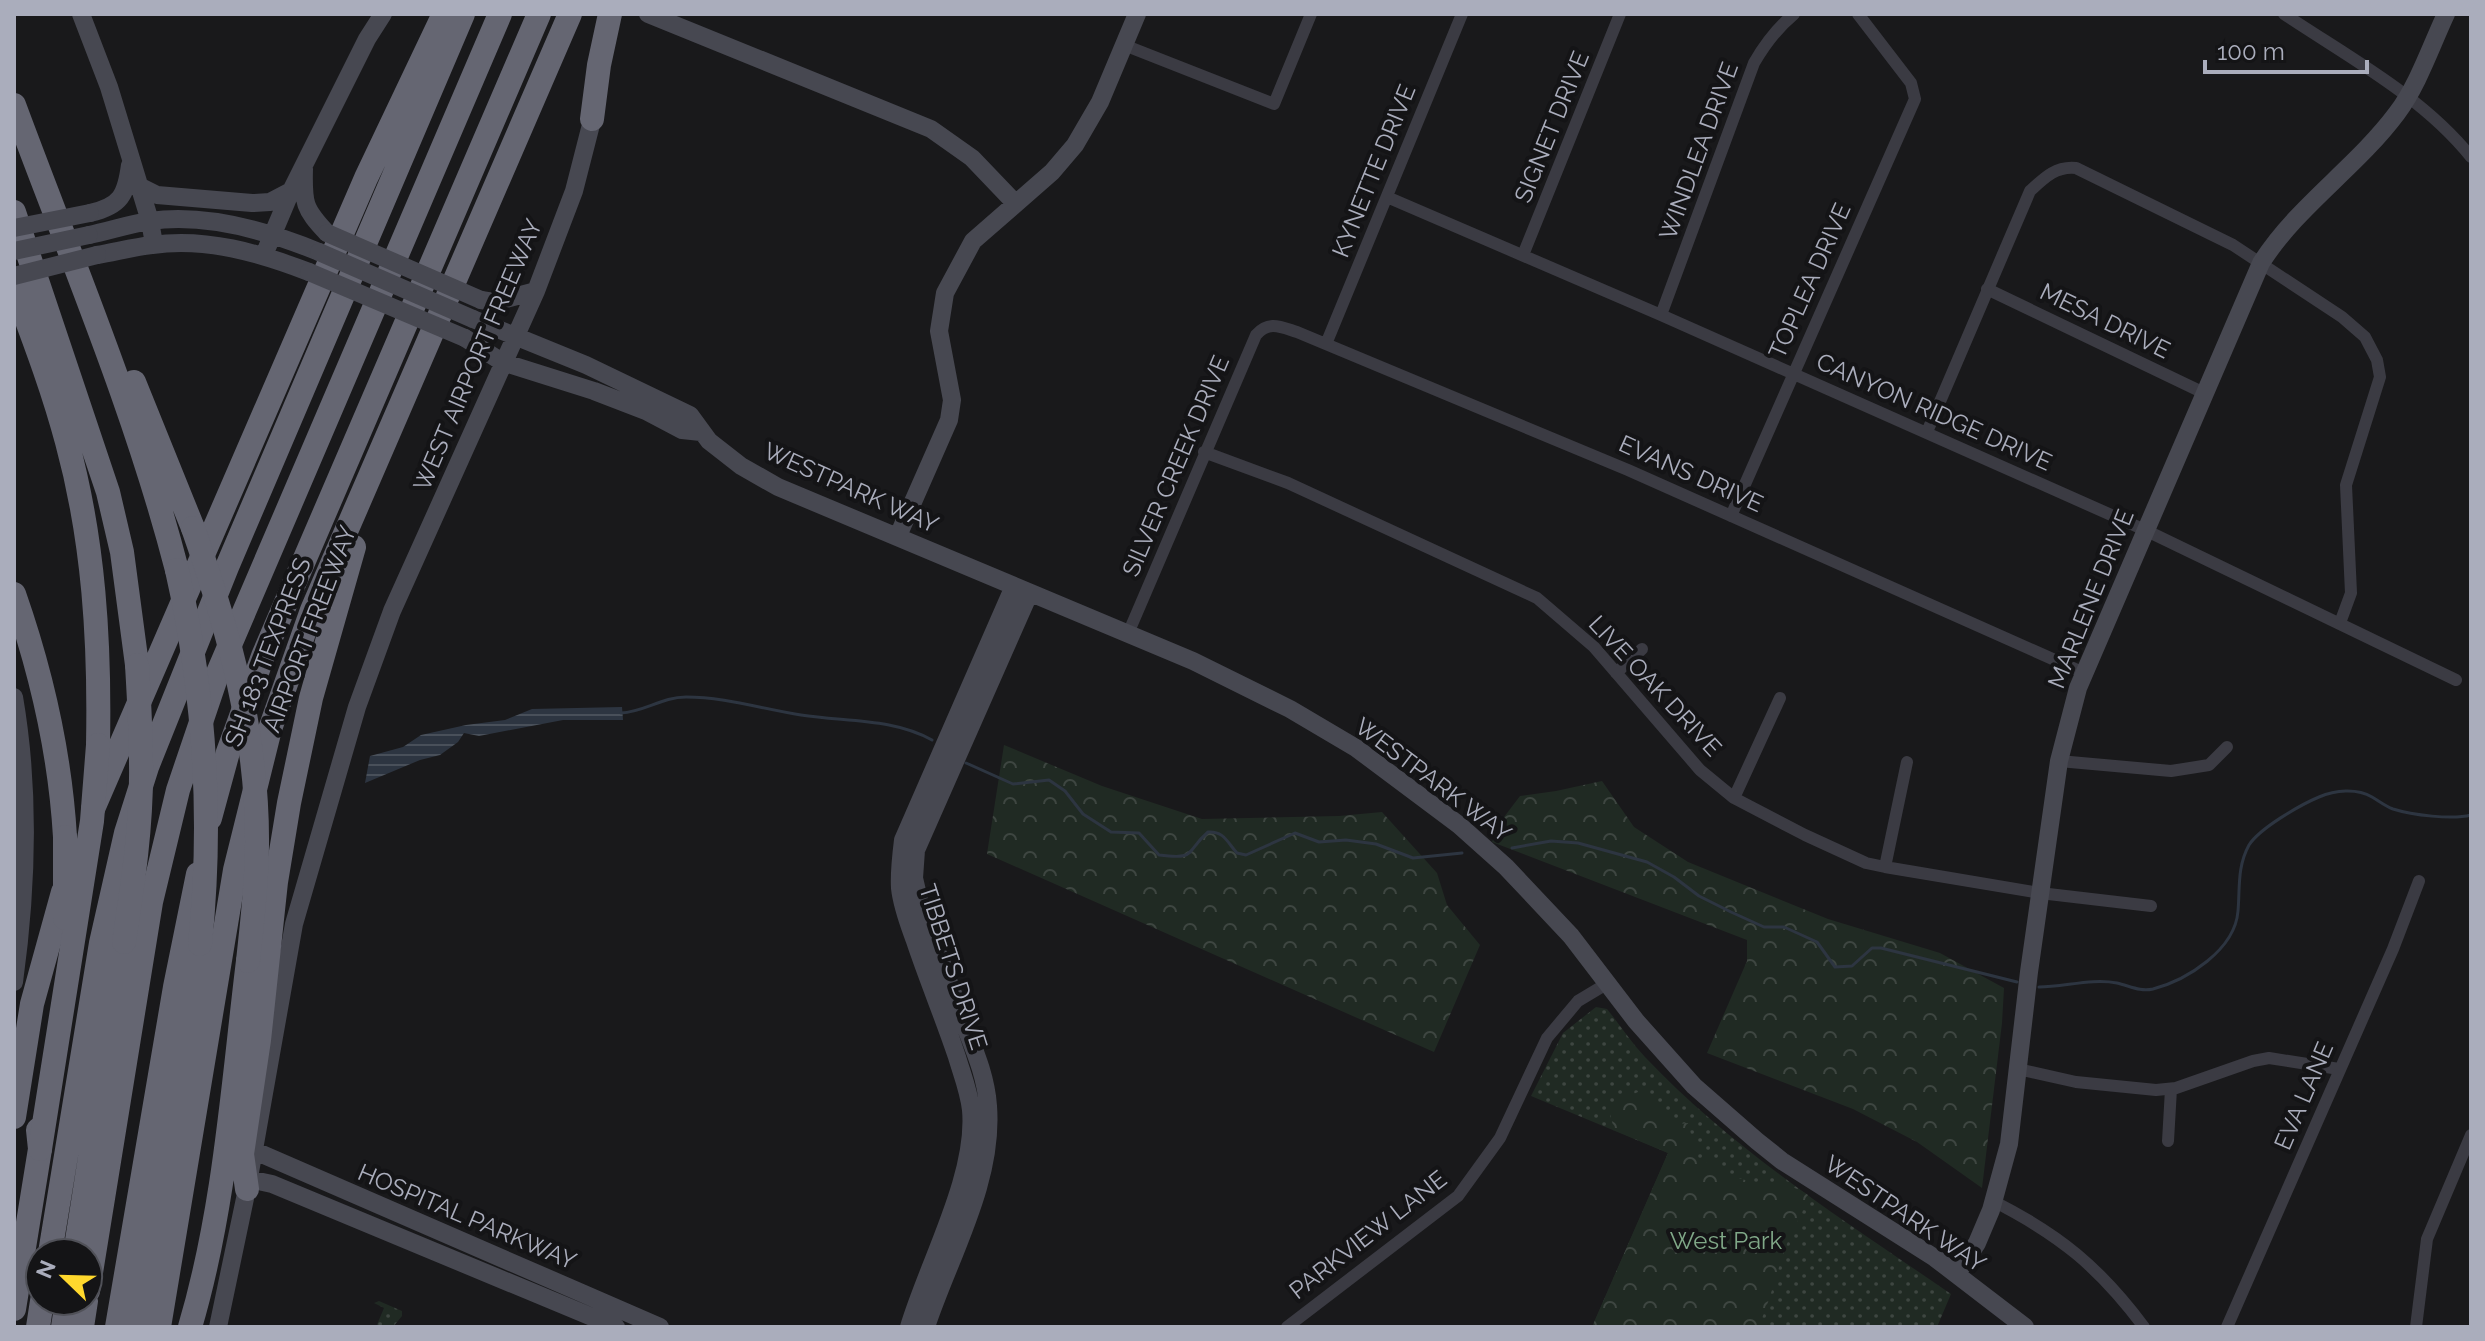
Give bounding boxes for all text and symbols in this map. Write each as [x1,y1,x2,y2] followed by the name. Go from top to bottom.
[2205,24,2367,74] scale bar
[2217,37,2285,66] text: 100 m
[1508,47,1595,207] street label: SIGNET DRIVE
[1653,58,1744,243] street label: WINDLEA DRIVE
[1326,80,1421,262] street label: KYNETTE DRIVE
[1762,199,1857,363] street label: TOPLEA DRIVE
[407,214,548,495] street label: WEST AIRPORT FREEWAY
[2035,277,2175,365] street label: MESA DRIVE
[1812,347,2056,477] street label: CANYON RIDGE DRIVE
[1116,351,1235,581] street label: SILVER CREEK DRIVE
[1615,429,1768,518] street label: EVANS DRIVE
[759,436,944,539] street label: WESTPARK WAY
[2041,505,2140,693] street label: MARLENE DRIVE
[257,521,362,736] street label: AIRPORT FREEWAY
[218,553,317,750] street label: SH 183 TEXPRESS
[1583,609,1728,762] street label: LIVE OAK DRIVE
[1349,711,1518,848] street label: WESTPARK WAY
[913,880,994,1053] street label: TIBBETS DRIVE
[2268,1037,2339,1154] street label: EVA LANE
[1819,1149,1992,1279] street label: WESTPARK WAY
[354,1157,581,1276] street label: HOSPITAL PARKWAY
[1283,1164,1452,1305] street label: PARKVIEW LANE
[1670,1226,1782,1255] park label: West Park
[24,1237,104,1317] north arrow
[30,1256,61,1282] text: N

